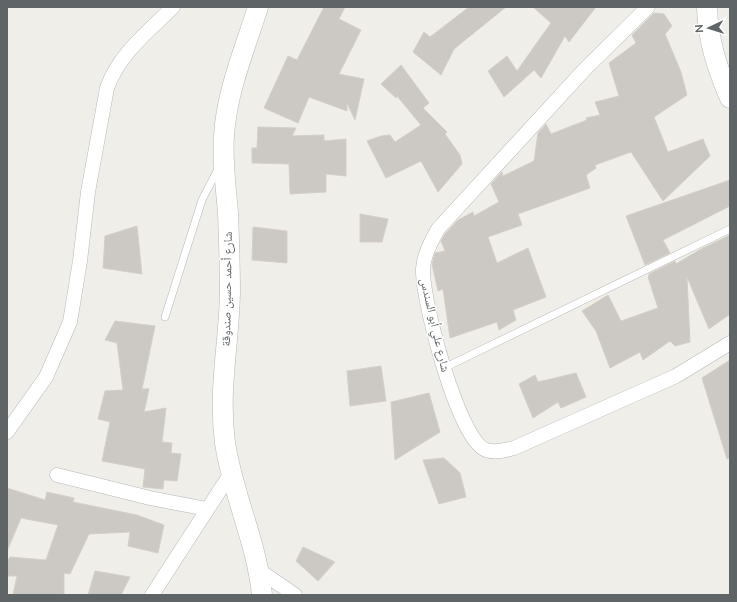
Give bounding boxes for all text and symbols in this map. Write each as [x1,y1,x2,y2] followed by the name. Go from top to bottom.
[689,8,729,48] north arrow
[692,24,706,33] text: N
[218,231,236,347] street label: شارع أحمد حسين صندوقة
[414,276,454,374] street label: شارع علي أبو السندس

